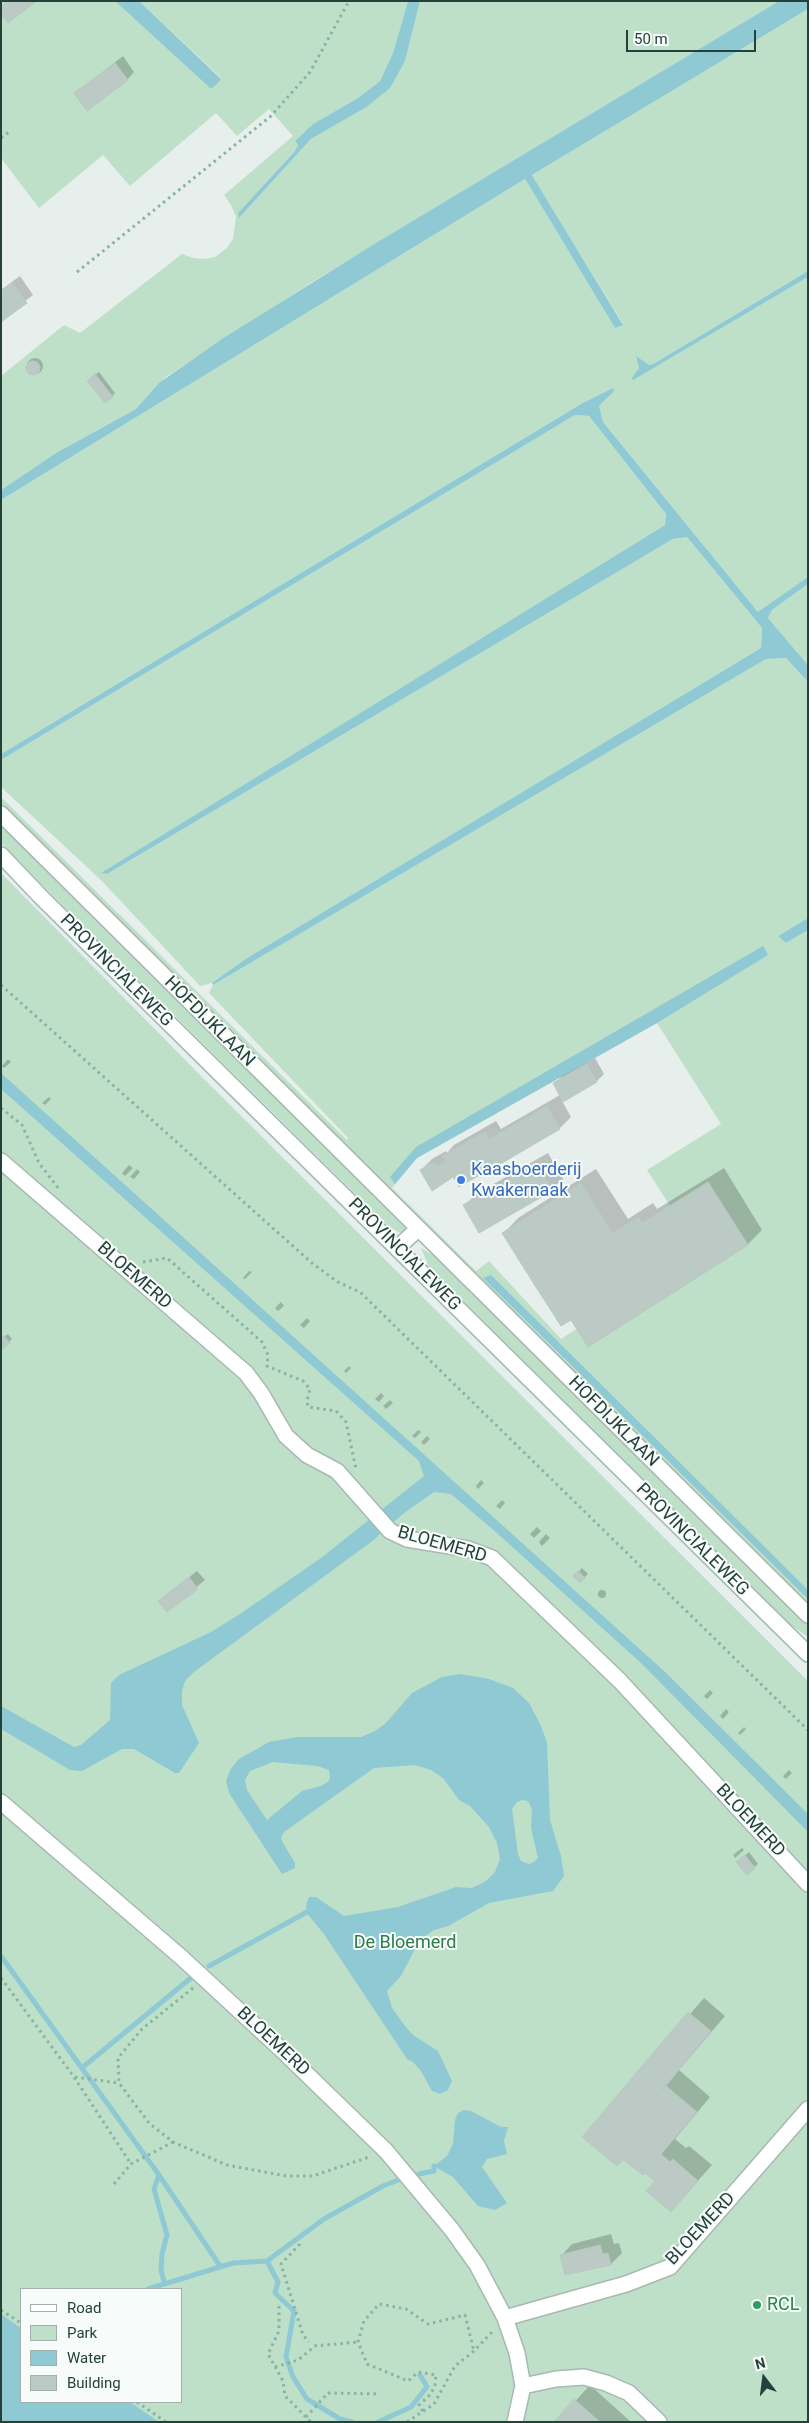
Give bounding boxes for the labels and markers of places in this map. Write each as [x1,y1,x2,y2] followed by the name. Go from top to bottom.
[471,1159,581,1202] place label: Kaasboerderij Kwakernaak
[455,1174,467,1186] marker: Kaasboerderij Kwakernaak
[767,2294,800,2316] place label: RCL
[751,2299,763,2311] marker: RCL

